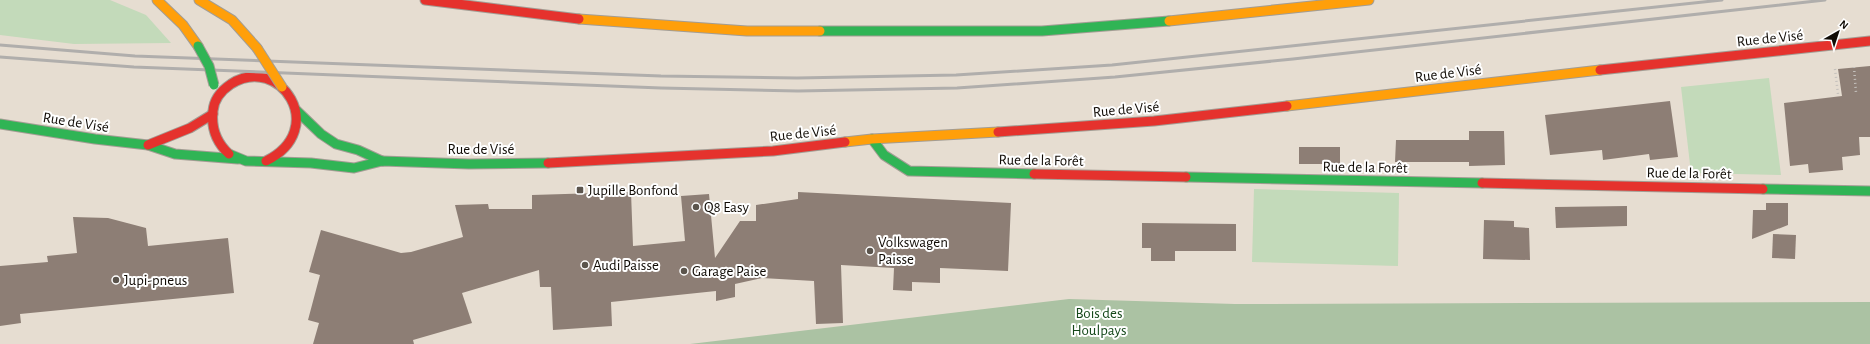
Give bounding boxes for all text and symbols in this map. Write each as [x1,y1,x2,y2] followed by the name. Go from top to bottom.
[1818,12,1858,52] north arrow
[1838,18,1850,31] text: N
[1736,28,1804,49] street label: Rue de Visé
[1414,62,1482,85] street label: Rue de Visé
[1092,99,1160,120] street label: Rue de Visé
[42,110,110,135] street label: Rue de Visé
[769,123,837,144] street label: Rue de Visé
[448,142,514,157] street label: Rue de Visé
[998,152,1084,169] street label: Rue de la Forêt
[1322,159,1408,176] street label: Rue de la Forêt
[1646,165,1732,182] street label: Rue de la Forêt
[588,183,678,198] place label: Jupille Bonfond
[575,185,585,195] marker: Jupille Bonfond
[704,200,750,215] place label: Q8 Easy
[691,202,701,212] marker: Q8 Easy
[878,235,948,267] place label: Volkswagen Paisse
[865,246,875,256] marker: Volkswagen Paisse
[593,258,659,273] place label: Audi Paisse
[580,260,590,270] marker: Audi Paisse
[692,264,766,279] place label: Garage Paise
[679,266,689,276] marker: Garage Paise
[124,273,187,288] place label: Jupi-pneus
[111,275,121,285] marker: Jupi-pneus
[1071,306,1127,338] park label: Bois des Houlpays

